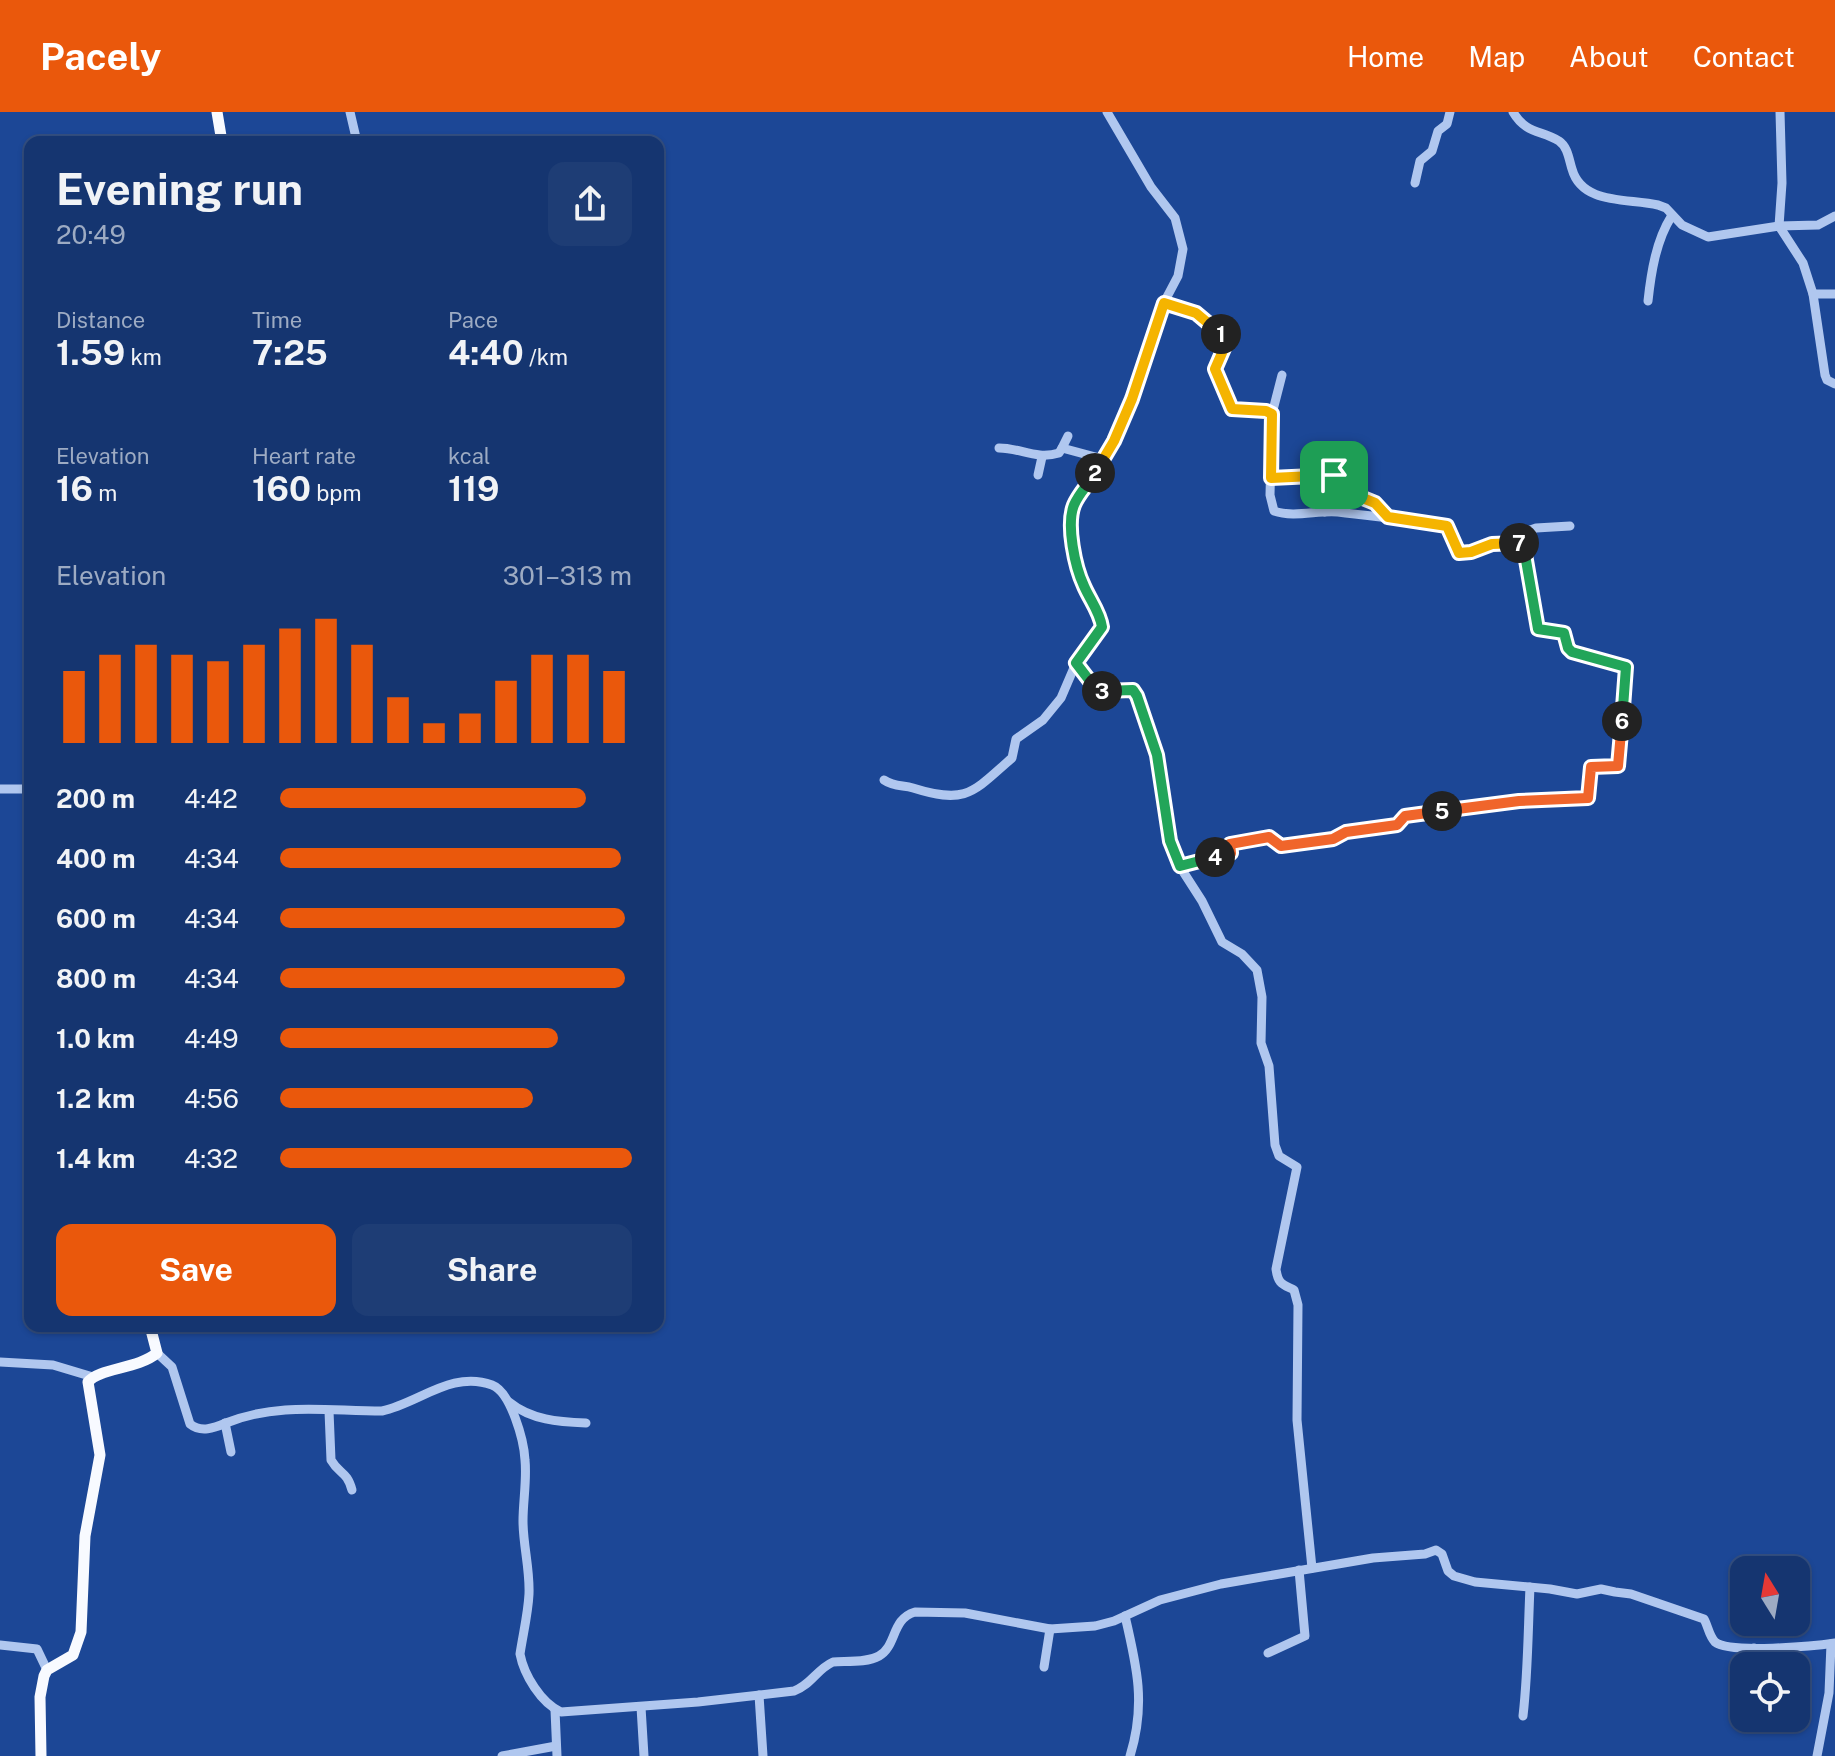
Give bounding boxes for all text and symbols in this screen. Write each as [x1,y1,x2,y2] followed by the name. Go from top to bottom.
[40,34,161,79] text: Pacely
[1347,40,1424,73] text: Home
[1468,40,1525,73] text: Map
[1569,40,1649,73] text: About
[1693,40,1795,73] text: Contact
[548,162,632,246] button: share
[56,163,303,215] text: Evening run
[56,219,126,250] text: 20:49
[56,307,145,333] text: Distance
[252,307,302,333] text: Time
[448,307,498,333] text: Pace
[1201,314,1241,354] pin: 1
[1216,321,1226,347] text: 1
[56,333,125,373] text: 1.59
[252,333,328,373] text: 7:25
[448,333,524,373] text: 4:40
[125,344,162,370] text: km
[524,344,568,370] text: /km
[1300,441,1368,509] pin
[56,443,149,469] text: Elevation
[252,443,356,469] text: Heart rate
[448,443,490,469] text: kcal
[1075,453,1115,493] pin: 2
[1312,453,1356,497] icon: arrive
[1088,460,1102,486] text: 2
[56,469,93,509] text: 16
[252,469,311,509] text: 160
[448,469,500,509] text: 119
[93,480,117,506] text: m
[311,480,361,506] text: bpm
[1499,523,1539,563] pin: 7
[1512,530,1526,556] text: 7
[56,560,166,591] text: Elevation
[503,560,632,591] text: 301–313 m
[1082,671,1122,711] pin: 3
[1095,678,1109,704] text: 3
[1602,701,1642,741] pin: 6
[1615,708,1629,734] text: 6
[56,783,135,814] text: 200 m
[184,783,238,814] text: 4:42
[1422,791,1462,831] pin: 5
[1435,798,1449,824] text: 5
[1195,837,1235,877] pin: 4
[56,843,136,874] text: 400 m
[184,843,239,874] text: 4:34
[1208,844,1222,870] text: 4
[56,903,136,934] text: 600 m
[184,903,239,934] text: 4:34
[56,963,136,994] text: 800 m
[184,963,239,994] text: 4:34
[56,1023,135,1054] text: 1.0 km
[184,1023,239,1054] text: 4:49
[56,1083,135,1114] text: 1.2 km
[184,1083,239,1114] text: 4:56
[56,1143,135,1174] text: 1.4 km
[184,1143,238,1174] text: 4:32
[56,1224,336,1316] button: Save
[352,1224,632,1316] button: Share
[1730,1556,1810,1636] north arrow
[1730,1556,1810,1732] map controls
[1730,1652,1810,1732] button: locate

